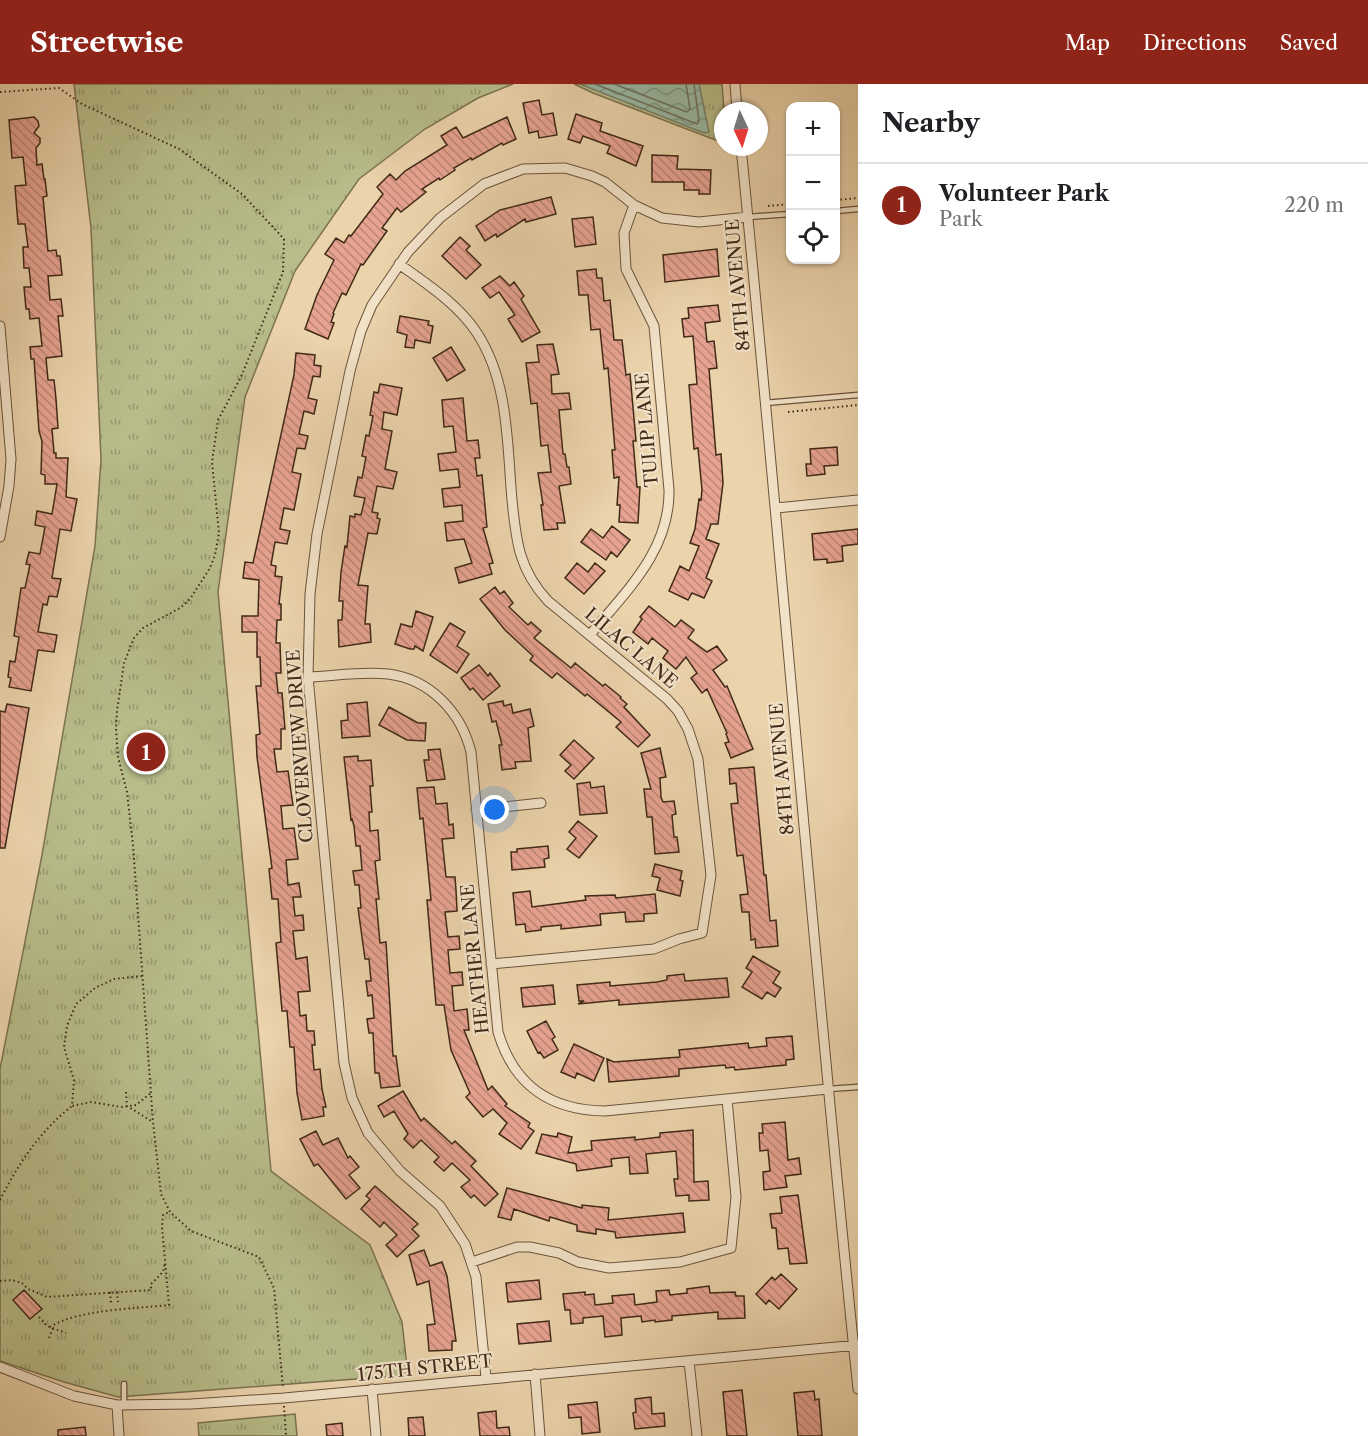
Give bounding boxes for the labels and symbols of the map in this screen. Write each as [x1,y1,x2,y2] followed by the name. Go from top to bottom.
[714,102,768,156] north arrow
[721,218,755,352] street label: 84TH AVENUE
[631,372,663,488] street label: TULIP LANE
[580,603,682,693] street label: LILAC LANE
[282,649,318,843] street label: CLOVERVIEW DRIVE
[765,702,799,836] street label: 84TH AVENUE
[126,730,166,774] pin: 1
[480,795,509,824] your location
[456,883,494,1035] street label: HEATHER LANE
[356,1350,494,1386] street label: 175TH STREET

